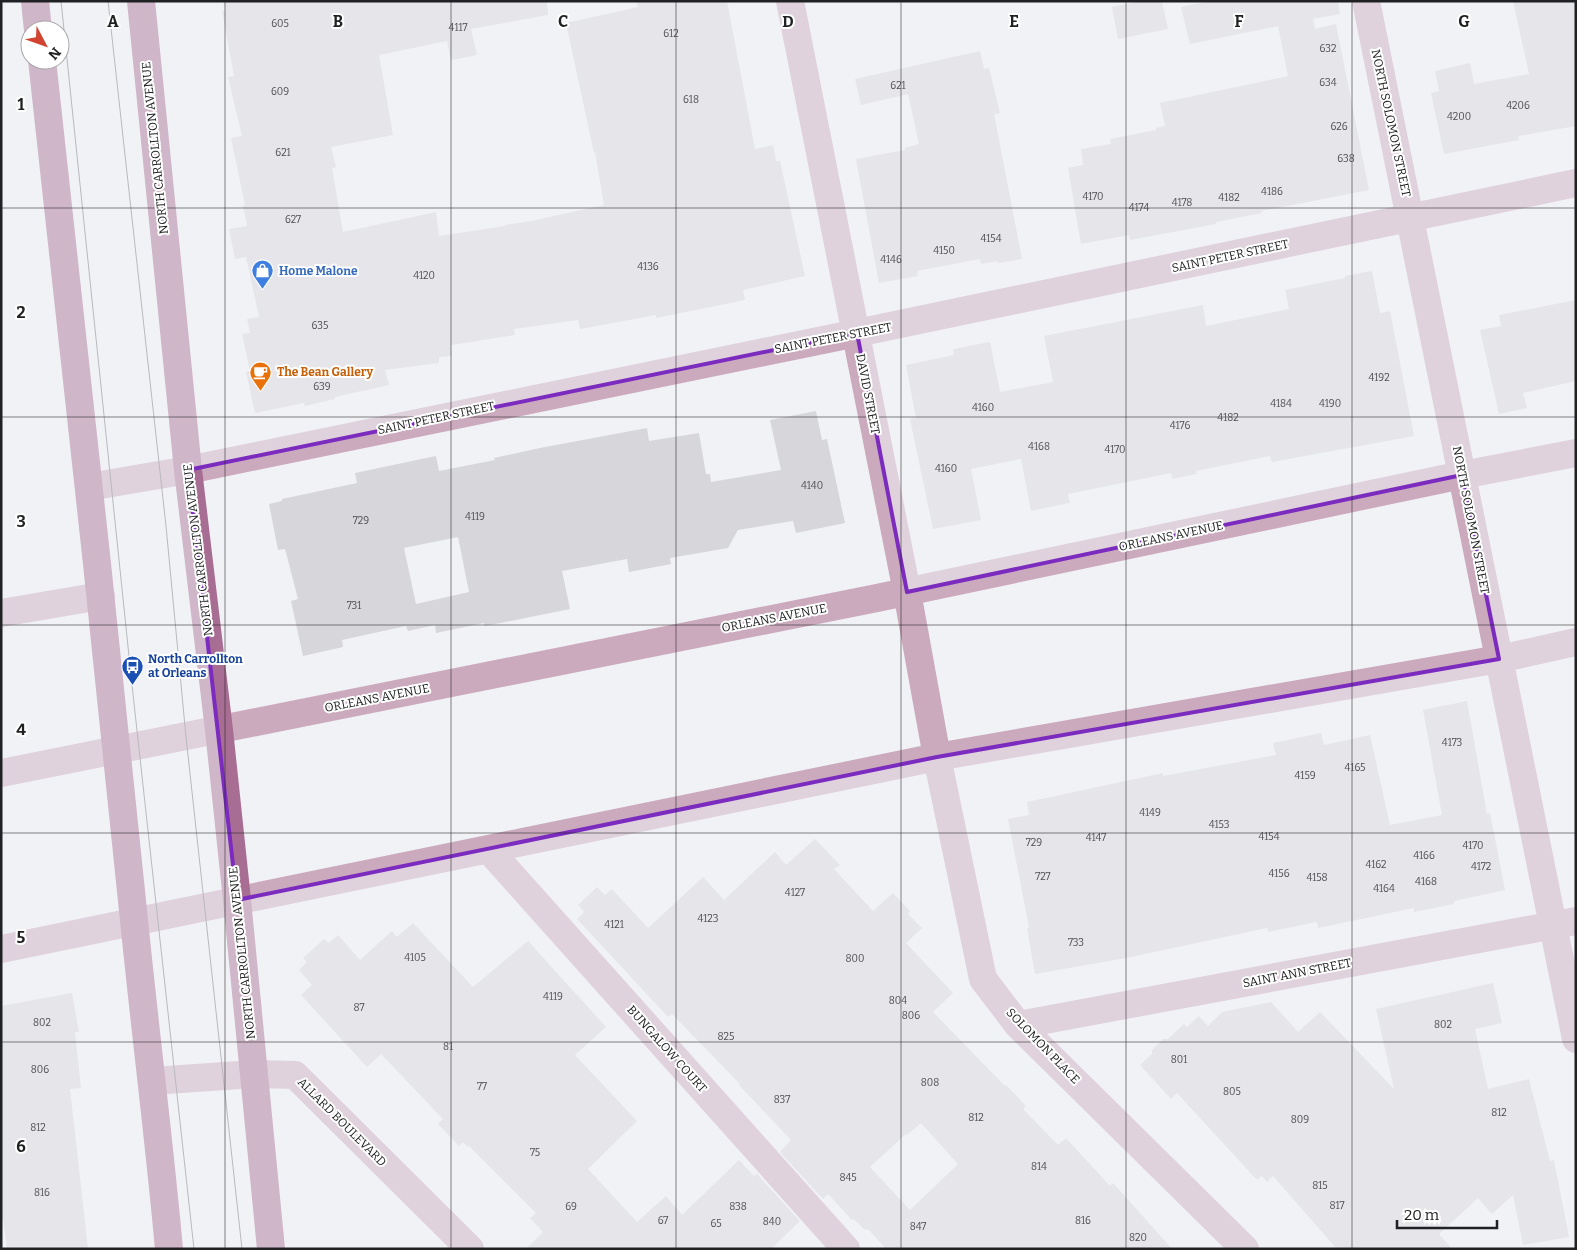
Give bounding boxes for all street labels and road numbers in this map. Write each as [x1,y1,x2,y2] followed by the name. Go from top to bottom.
[1369,48,1413,198] street label: NORTH SOLOMON STREET
[139,61,171,235] street label: NORTH CARROLLTON AVENUE
[1170,237,1290,275] street label: SAINT PETER STREET
[773,320,893,356] street label: SAINT PETER STREET
[853,352,883,436] street label: DAVID STREET
[376,399,496,437] street label: SAINT PETER STREET
[1450,445,1492,595] street label: NORTH SOLOMON STREET
[180,463,216,637] street label: NORTH CARROLLTON AVENUE
[1117,518,1225,554] street label: ORLEANS AVENUE
[720,601,828,635] street label: ORLEANS AVENUE
[323,681,431,715] street label: ORLEANS AVENUE
[226,866,258,1040] street label: NORTH CARROLLTON AVENUE
[1242,956,1352,990] street label: SAINT ANN STREET
[624,1003,710,1095] street label: BUNGALOW COURT
[1003,1005,1083,1087] street label: SOLOMON PLACE
[295,1075,389,1169] street label: ALLARD BOULEVARD

